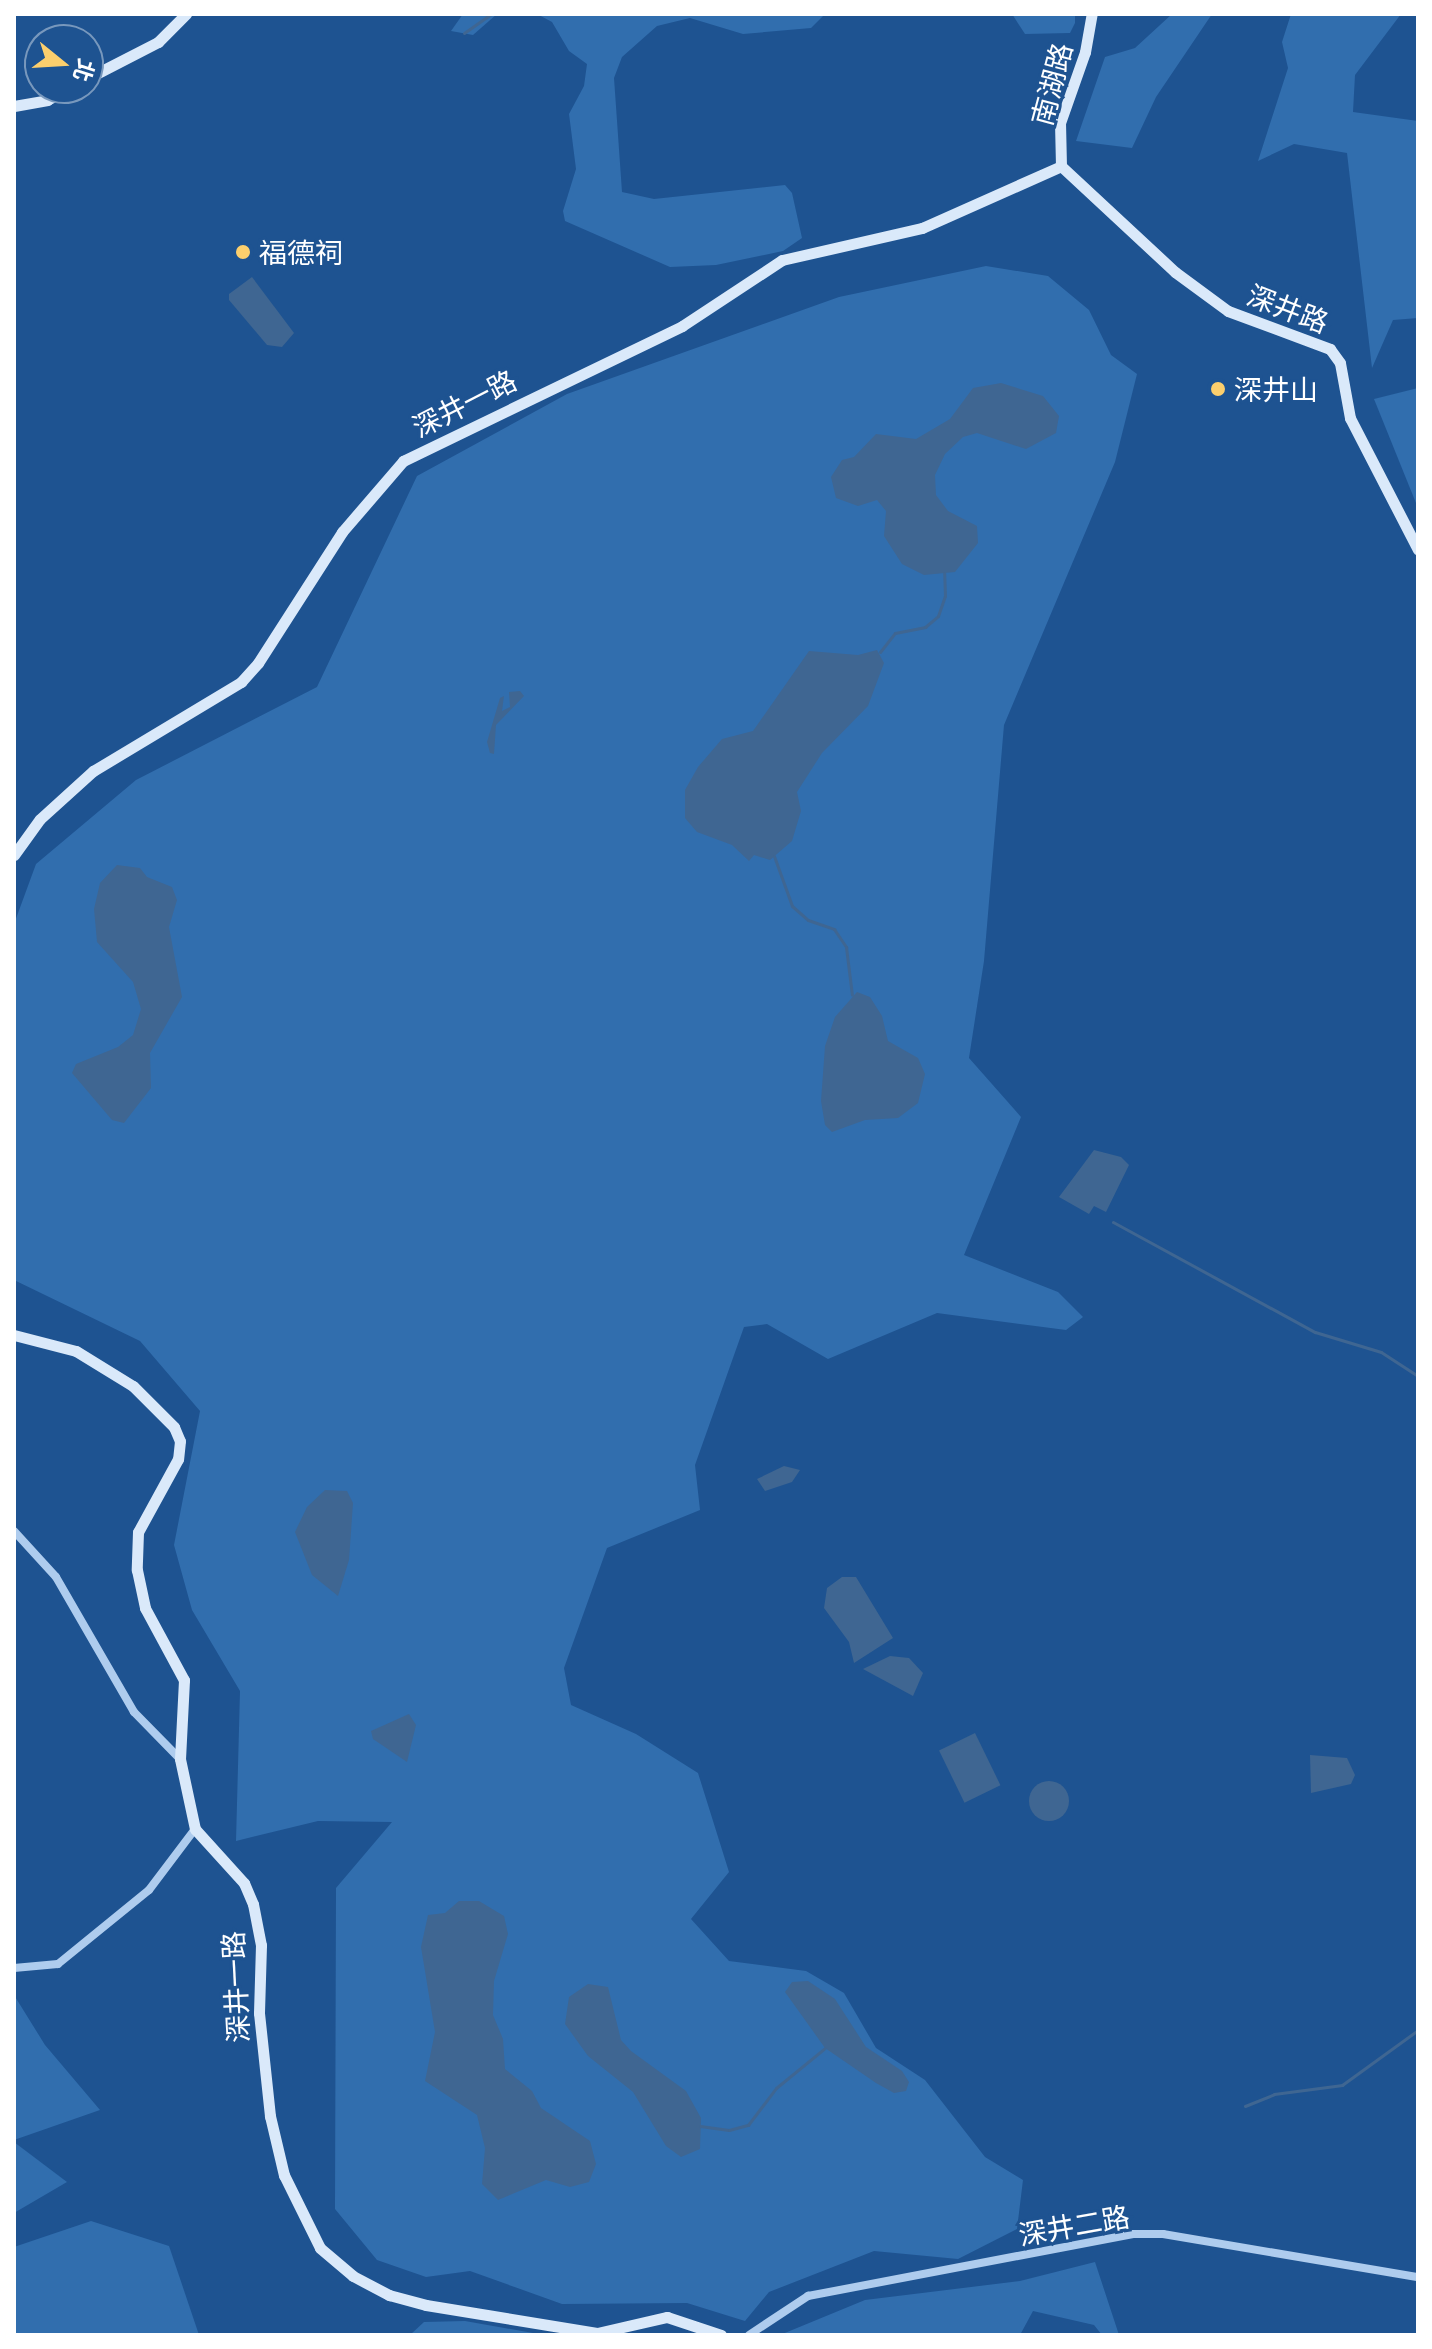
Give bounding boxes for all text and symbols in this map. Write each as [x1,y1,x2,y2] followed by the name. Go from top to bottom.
[24,24,104,104] north arrow
[1024,39,1078,129] street label: 南湖路
[67,56,103,86] text: 北
[259,235,343,269] place label: 福德祠
[234,243,252,261] marker: 福德祠
[1243,277,1333,339] street label: 深井路
[406,363,522,443] street label: 深井一路
[1234,372,1318,406] place label: 深井山
[1209,380,1227,398] marker: 深井山
[215,1930,255,2044] street label: 深井一路
[1016,2199,1132,2251] street label: 深井二路

